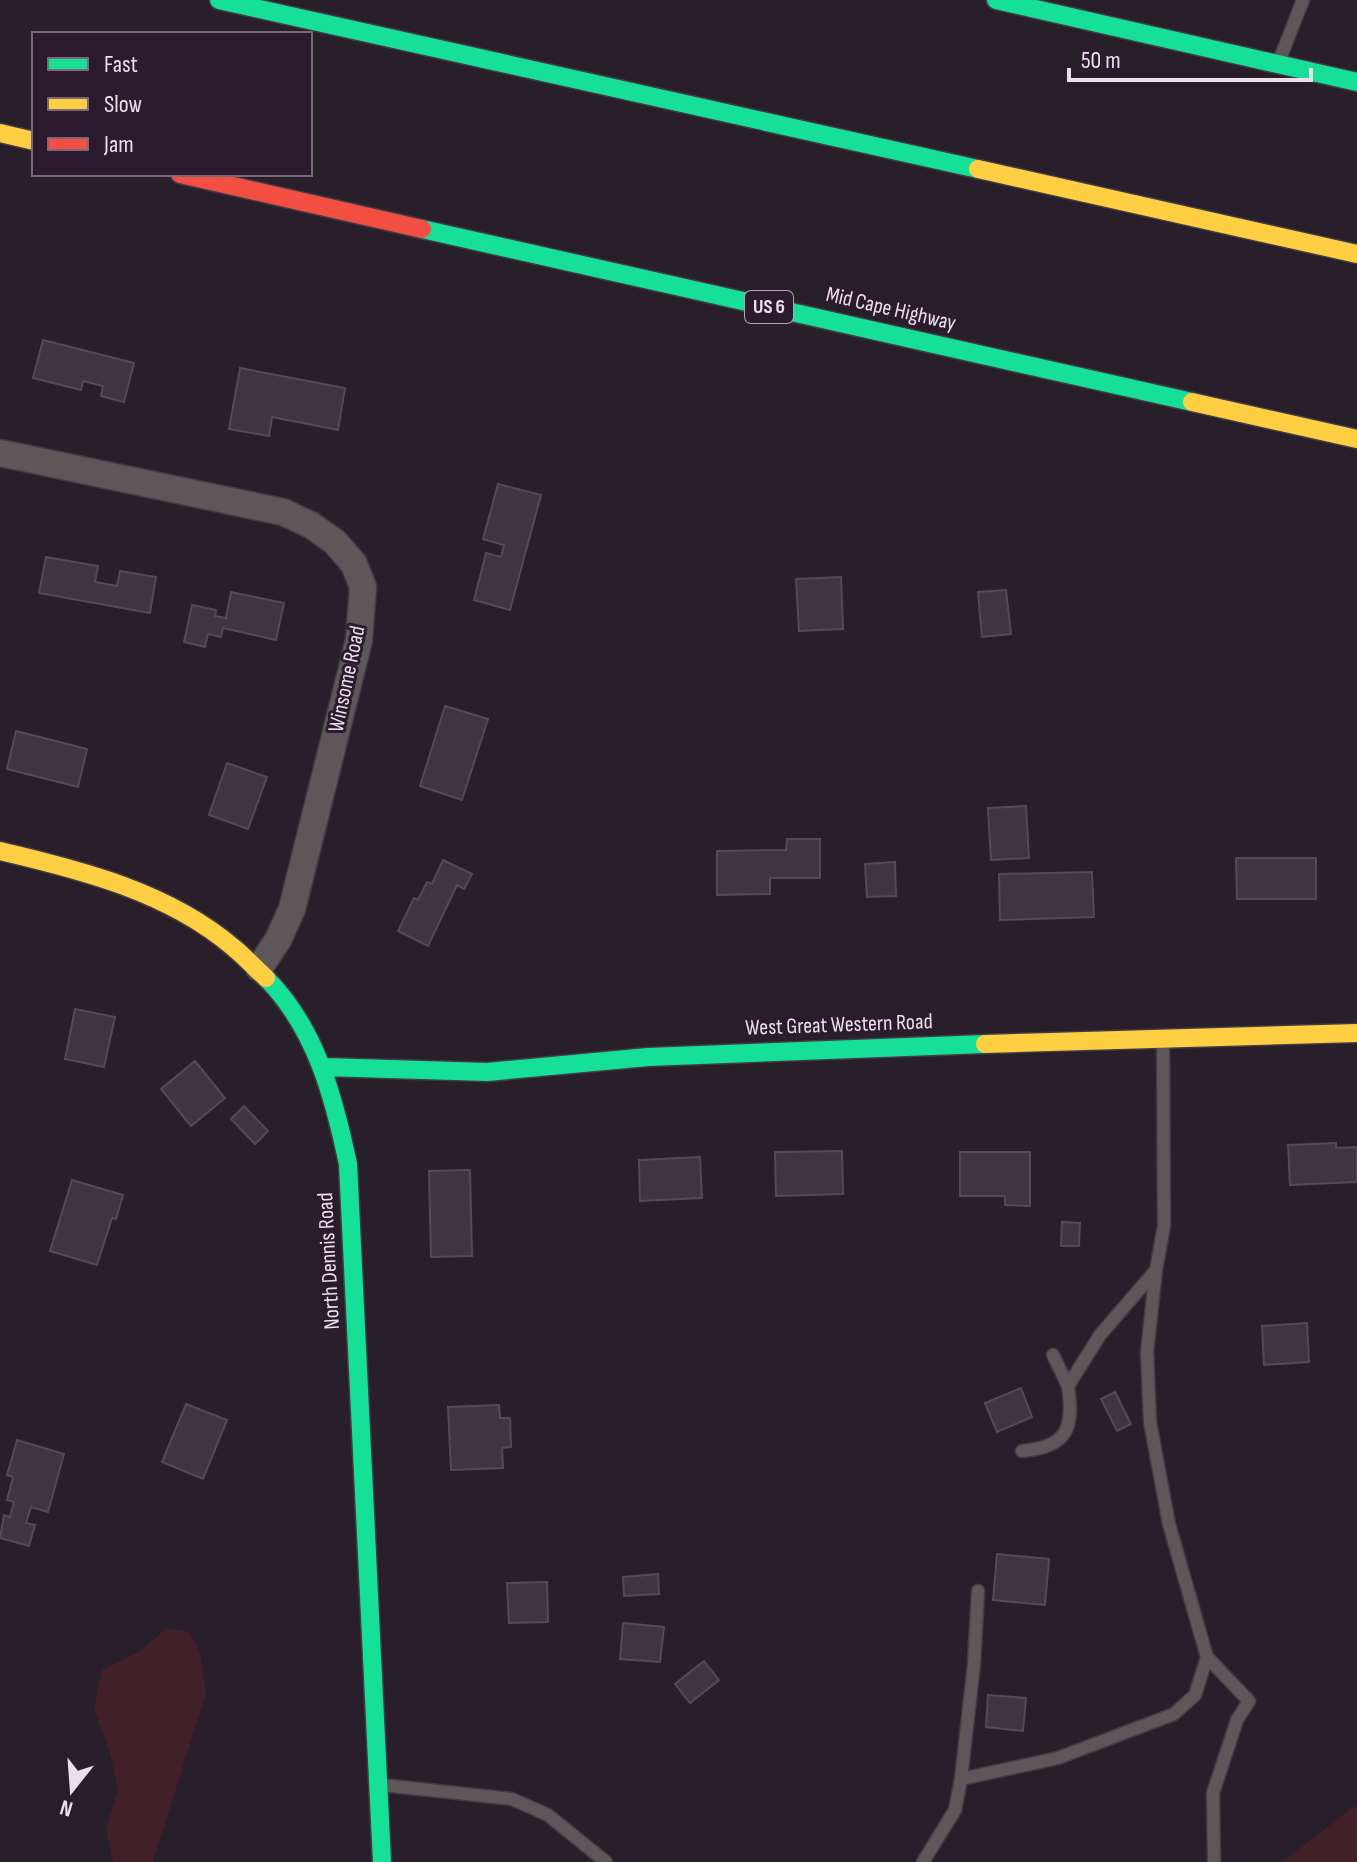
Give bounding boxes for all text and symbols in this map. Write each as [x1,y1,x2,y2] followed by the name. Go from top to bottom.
[32,32,312,176] legend
[1069,32,1311,82] scale bar
[1081,46,1121,75] text: 50 m
[104,50,138,79] text: Fast
[104,90,142,119] text: Slow
[103,130,134,159] text: Jam
[823,281,959,337] street label: Mid Cape Highway
[745,291,793,323] road number: US 6
[323,623,371,735] street label: Winsome Road
[745,1008,933,1042] street label: West Great Western Road
[312,1192,346,1330] street label: North Dennis Road
[32,1750,112,1830] north arrow
[57,1793,76,1822] text: N

